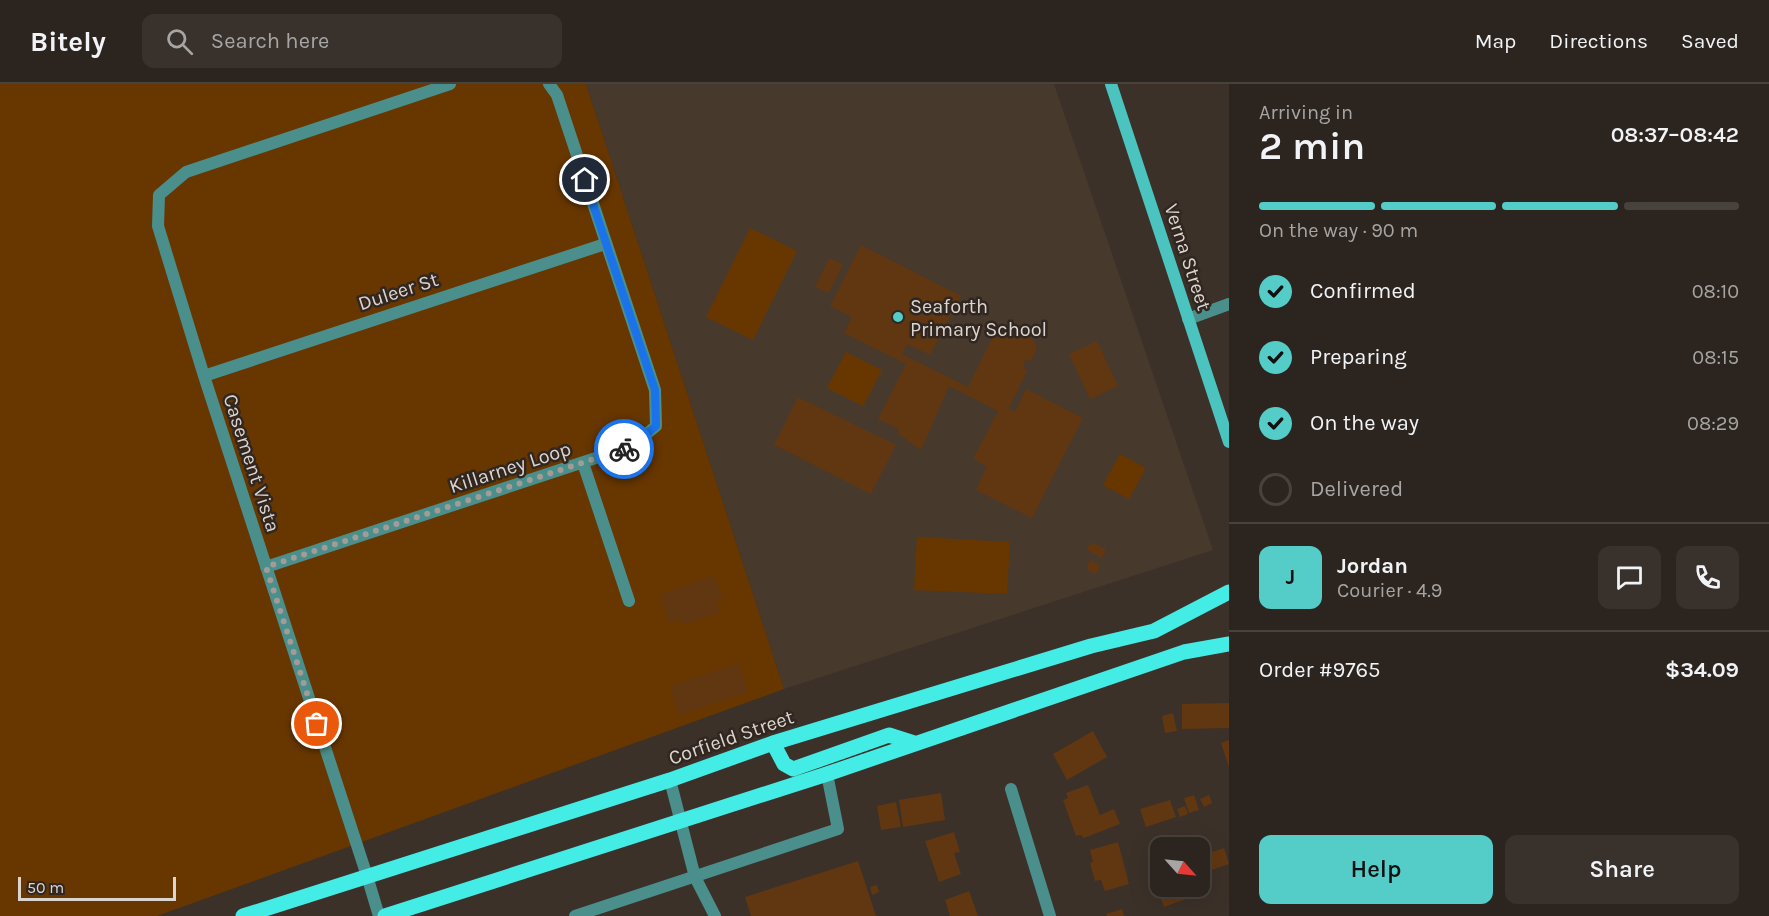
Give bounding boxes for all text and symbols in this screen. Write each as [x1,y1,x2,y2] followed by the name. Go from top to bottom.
[142,14,562,68] search box
[30,25,106,58] text: Bitely
[163,25,196,58] icon: search
[211,28,329,54] text: Search here
[1475,29,1516,53] text: Map
[1549,29,1648,53] text: Directions
[1681,29,1739,53] text: Saved
[1259,101,1353,124] text: Arriving in
[1611,122,1739,148] text: 08:37–08:42
[1259,123,1365,169] text: 2 min
[559,154,610,205] pin
[568,163,601,196] icon: home
[1159,201,1216,314] street label: Verna Street
[1259,219,1418,242] text: On the way · 90 m
[355,268,442,315] street label: Duleer St
[1259,275,1292,308] icon: check
[1310,278,1416,304] text: Confirmed
[1692,280,1739,303] text: 08:10
[910,295,1047,341] place label: Seaforth Primary School
[891,310,905,324] marker: Seaforth Primary School
[1259,341,1292,374] icon: check
[1310,344,1407,370] text: Preparing
[1692,346,1739,369] text: 08:15
[218,391,285,535] street label: Casement Vista
[1259,407,1292,440] icon: check
[1310,410,1419,436] text: On the way
[1687,412,1739,435] text: 08:29
[594,419,654,479] courier
[608,433,641,466] icon: bike
[446,437,574,498] street label: Killarney Loop
[1310,476,1403,502] text: Delivered
[1598,546,1661,609] button: chat
[1676,546,1739,609] button: phone
[1337,553,1408,579] text: Jordan
[1286,564,1295,590] text: J
[1337,579,1442,602] text: Courier · 4.9
[1259,657,1381,683] text: Order #9765
[1665,657,1739,683] text: $34.09
[291,698,342,749] pin
[666,705,797,770] street label: Corfield Street
[300,707,333,740] icon: bag
[1259,835,1493,904] button: Help
[1505,835,1739,904] button: Share
[1150,837,1210,897] north arrow
[1150,837,1210,897] map controls
[18,874,176,902] scale bar
[27,878,64,897] text: 50 m

